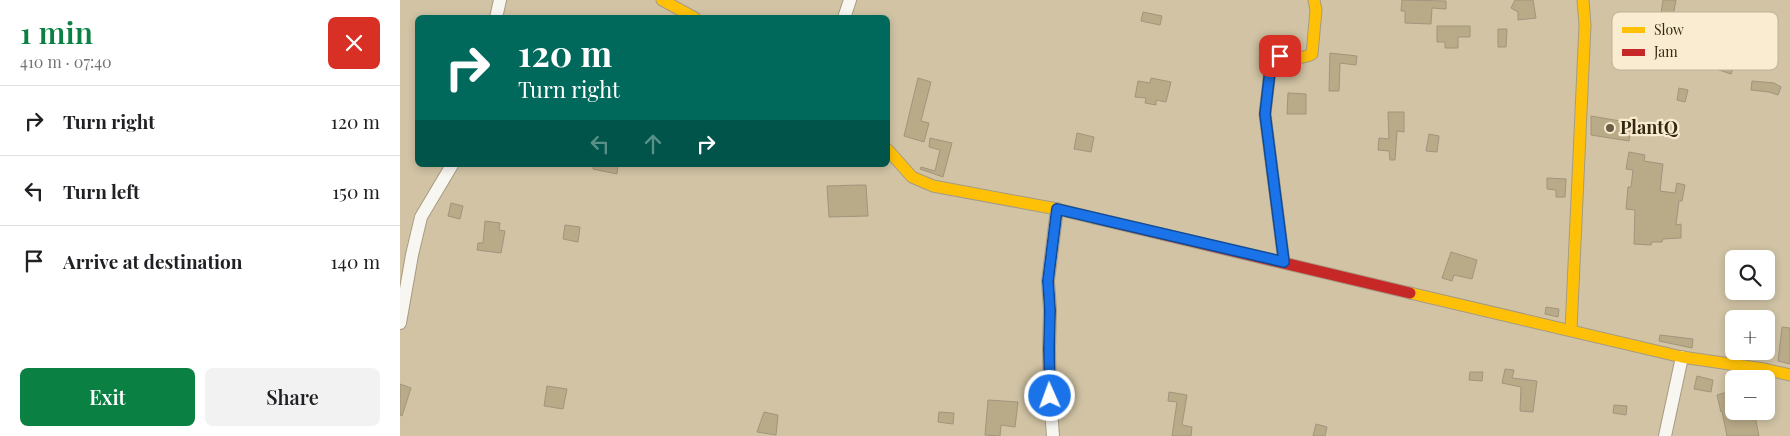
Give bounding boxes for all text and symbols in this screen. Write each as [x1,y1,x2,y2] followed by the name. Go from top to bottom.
[20,12,93,52] text: 1 min
[1612,12,1778,70] legend
[328,17,380,69] button: close
[1654,20,1684,39] text: Slow
[518,29,612,76] text: 120 m
[435,35,500,100] icon: right
[1259,35,1301,77] pin
[1266,42,1294,70] icon: arrive
[1653,42,1678,61] text: Jam
[20,51,112,72] text: 410 m · 07:40
[518,74,620,104] text: Turn right
[20,107,48,135] icon: right
[63,108,155,134] text: Turn right
[331,108,380,134] text: 120 m
[1620,115,1679,139] place label: PlantQ
[1604,122,1616,134] marker: PlantQ
[586,130,614,158] icon: left
[639,130,667,158] icon: ahead
[692,130,720,158] icon: right
[20,177,48,205] icon: left
[63,178,140,204] text: Turn left
[332,178,380,204] text: 150 m
[20,247,48,275] icon: arrive
[63,248,243,274] text: Arrive at destination
[331,248,380,274] text: 140 m
[1725,250,1775,420] map controls
[1725,250,1775,300] button: search
[1725,310,1775,360] button: +
[20,368,195,426] button: Exit
[205,368,380,426] button: Share
[1023,369,1075,421] position arrow
[1725,370,1775,420] button: −

